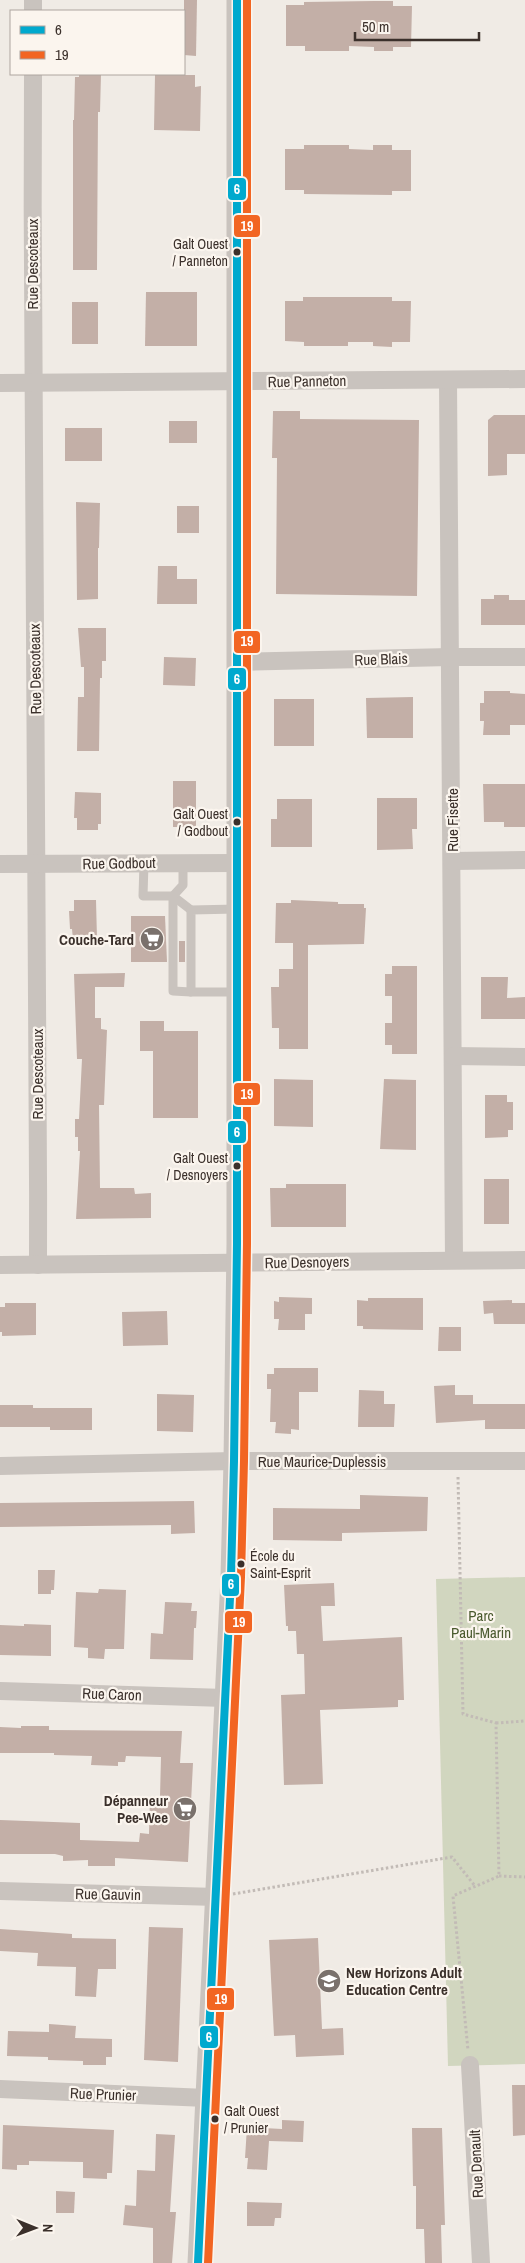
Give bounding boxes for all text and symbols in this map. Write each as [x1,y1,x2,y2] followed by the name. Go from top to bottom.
[10,10,185,75] legend
[355,10,479,42] scale bar
[362,16,389,37] text: 50 m
[55,19,62,40] text: 6
[55,44,69,65] text: 19
[227,177,247,201] line badge: 6
[234,180,240,198] text: 6
[233,214,261,238] line badge: 19
[241,217,253,235] text: 19
[22,218,43,309] street label: Rue Descoteaux
[172,235,228,270] place label: Galt Ouest / Panneton
[232,247,242,257] marker: Galt Ouest / Panneton
[267,370,347,392] street label: Rue Panneton
[24,623,46,715] street label: Rue Descoteaux
[233,630,261,654] line badge: 19
[241,632,253,650] text: 19
[354,648,408,670] street label: Rue Blais
[227,667,247,691] line badge: 6
[234,670,240,688] text: 6
[442,788,463,852] street label: Rue Fisette
[173,805,228,840] place label: Galt Ouest / Godbout
[232,817,242,827] marker: Galt Ouest / Godbout
[82,852,156,874] street label: Rue Godbout
[139,926,165,952] supermarket icon: Couche-Tard
[59,929,134,950] place label: Couche-Tard
[27,1028,48,1119] street label: Rue Descoteaux
[233,1082,261,1106] line badge: 19
[241,1085,253,1103] text: 19
[227,1120,247,1144] line badge: 6
[234,1123,240,1141] text: 6
[167,1149,228,1184] place label: Galt Ouest / Desnoyers
[232,1161,242,1171] marker: Galt Ouest / Desnoyers
[264,1251,350,1273] street label: Rue Desnoyers
[258,1451,386,1472] street label: Rue Maurice-Duplessis
[250,1547,311,1582] place label: École du Saint-Esprit
[236,1559,246,1569] marker: École du Saint-Esprit
[221,1573,240,1597] line badge: 6
[228,1575,234,1593] text: 6
[451,1605,511,1643] park label: Parc Paul-Marin
[224,1610,253,1634] line badge: 19
[233,1613,245,1631] text: 19
[82,1682,142,1706] street label: Rue Caron
[104,1790,168,1828] place label: Dépanneur Pee-Wee
[172,1796,198,1822] supermarket icon: Dépanneur Pee-Wee
[75,1883,141,1905] street label: Rue Gauvin
[346,1962,462,2000] place label: New Horizons Adult Education Centre
[316,1968,342,1994] school or university icon: New Horizons Adult Education Centre
[206,1987,235,2011] line badge: 19
[215,1990,227,2008] text: 19
[199,2025,219,2049] line badge: 6
[206,2028,212,2046] text: 6
[69,2082,137,2106] street label: Rue Prunier
[224,2102,279,2137] place label: Galt Ouest / Prunier
[210,2114,220,2124] marker: Galt Ouest / Prunier
[464,2129,488,2199] street label: Rue Denault
[10,2203,60,2253] north arrow
[39,2224,57,2233] text: N

